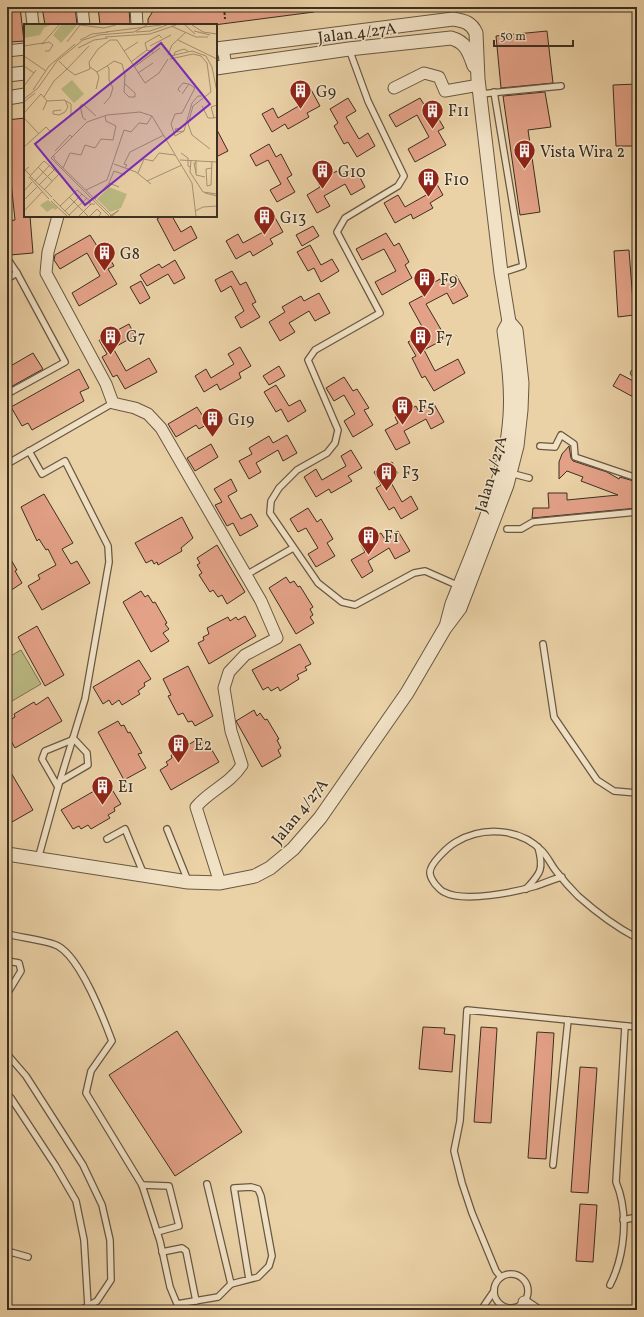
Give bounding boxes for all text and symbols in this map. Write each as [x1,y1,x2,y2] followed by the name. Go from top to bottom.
[317,18,398,50] street label: Jalan 4/27A
[494,22,573,48] scale bar
[24,24,217,217] inset map
[500,29,526,45] text: 50 m
[288,78,314,111] building icon: G9
[316,82,336,104] place label: G9
[420,97,446,130] building icon: F11
[448,101,469,123] place label: F11
[511,138,537,171] building icon: Vista Wira 2
[540,142,625,164] place label: Vista Wira 2
[310,158,336,191] building icon: G10
[338,162,366,184] place label: G10
[415,166,441,199] building icon: F10
[444,170,469,192] place label: F10
[251,204,277,237] building icon: G13
[280,208,306,230] place label: G13
[92,240,118,273] building icon: G8
[120,244,140,266] place label: G8
[412,266,438,299] building icon: F9
[440,270,457,292] place label: F9
[98,323,124,356] building icon: G7
[408,324,434,357] building icon: F7
[126,327,146,349] place label: G7
[436,328,453,350] place label: F7
[390,393,416,426] building icon: F5
[418,397,435,419] place label: F5
[199,406,225,439] building icon: G19
[228,410,254,432] place label: G19
[470,434,513,516] street label: Jalan 4/27A
[374,459,400,492] building icon: F3
[402,463,419,485] place label: F3
[355,523,381,556] building icon: F1
[384,527,399,549] place label: F1
[166,731,192,764] building icon: E2
[194,735,212,757] place label: E2
[90,773,116,806] building icon: E1
[267,775,334,850] street label: Jalan 4/27A
[118,777,134,799] place label: E1

